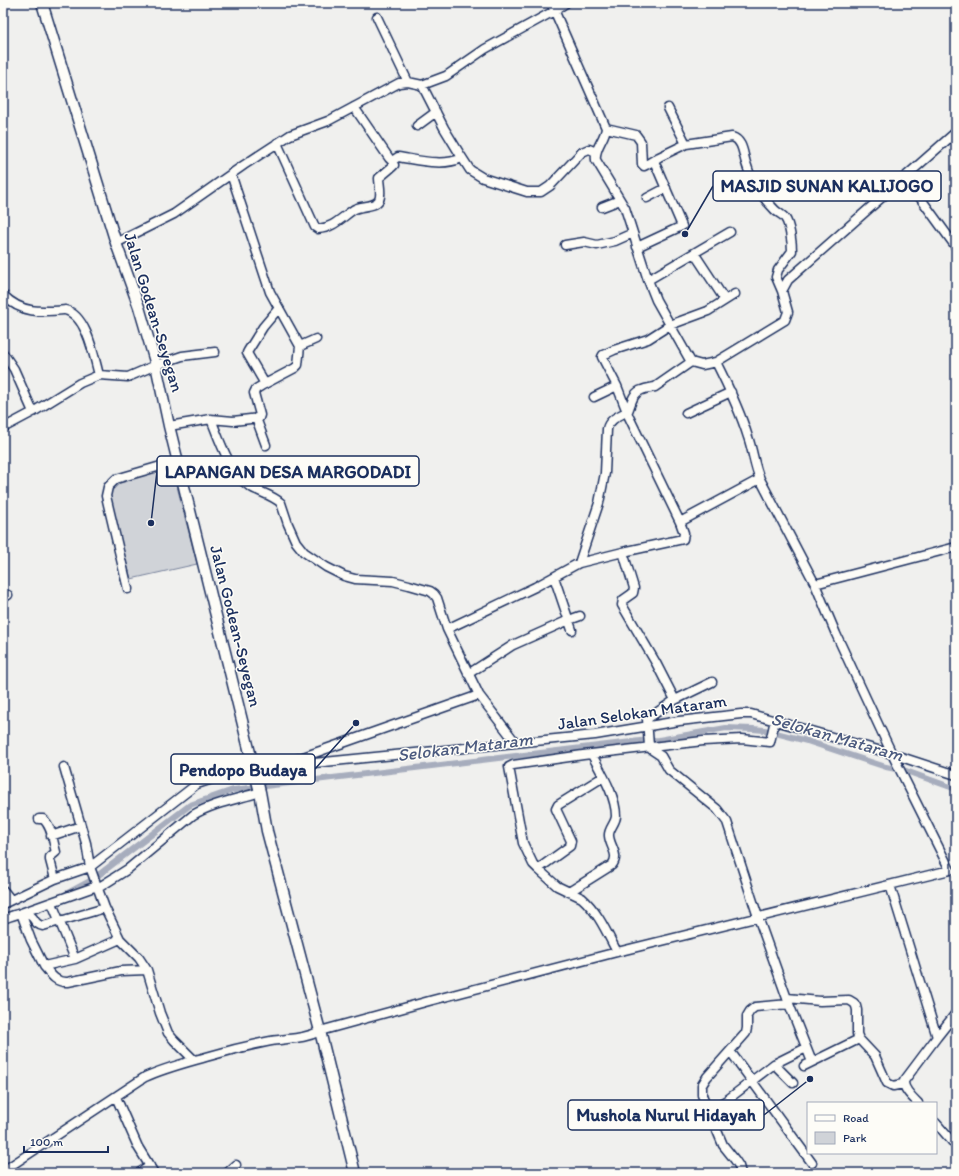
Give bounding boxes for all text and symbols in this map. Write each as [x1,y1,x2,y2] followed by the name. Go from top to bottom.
[713,171,941,201] callout: MASJID SUNAN KALIJOGO
[720,175,934,197] text: MASJID SUNAN KALIJOGO
[120,230,188,395] street label: Jalan Godean-Seyegan
[157,456,419,486] callout: LAPANGAN DESA MARGODADI
[165,461,411,483] text: LAPANGAN DESA MARGODADI
[206,543,266,709] street label: Jalan Godean-Seyegan
[556,690,728,734] street label: Jalan Selokan Mataram
[769,708,906,767] water label: Selokan Mataram
[396,728,535,766] water label: Selokan Mataram
[171,754,315,784] callout: Pendopo Budaya
[179,759,308,781] text: Pendopo Budaya
[568,1100,764,1130] callout: Mushola Nurul Hidayah
[807,1102,937,1154] legend
[576,1104,757,1126] text: Mushola Nurul Hidayah
[843,1111,869,1125] text: Road
[24,1128,108,1154] scale bar
[843,1131,867,1145] text: Park
[30,1135,63,1149] text: 100 m

